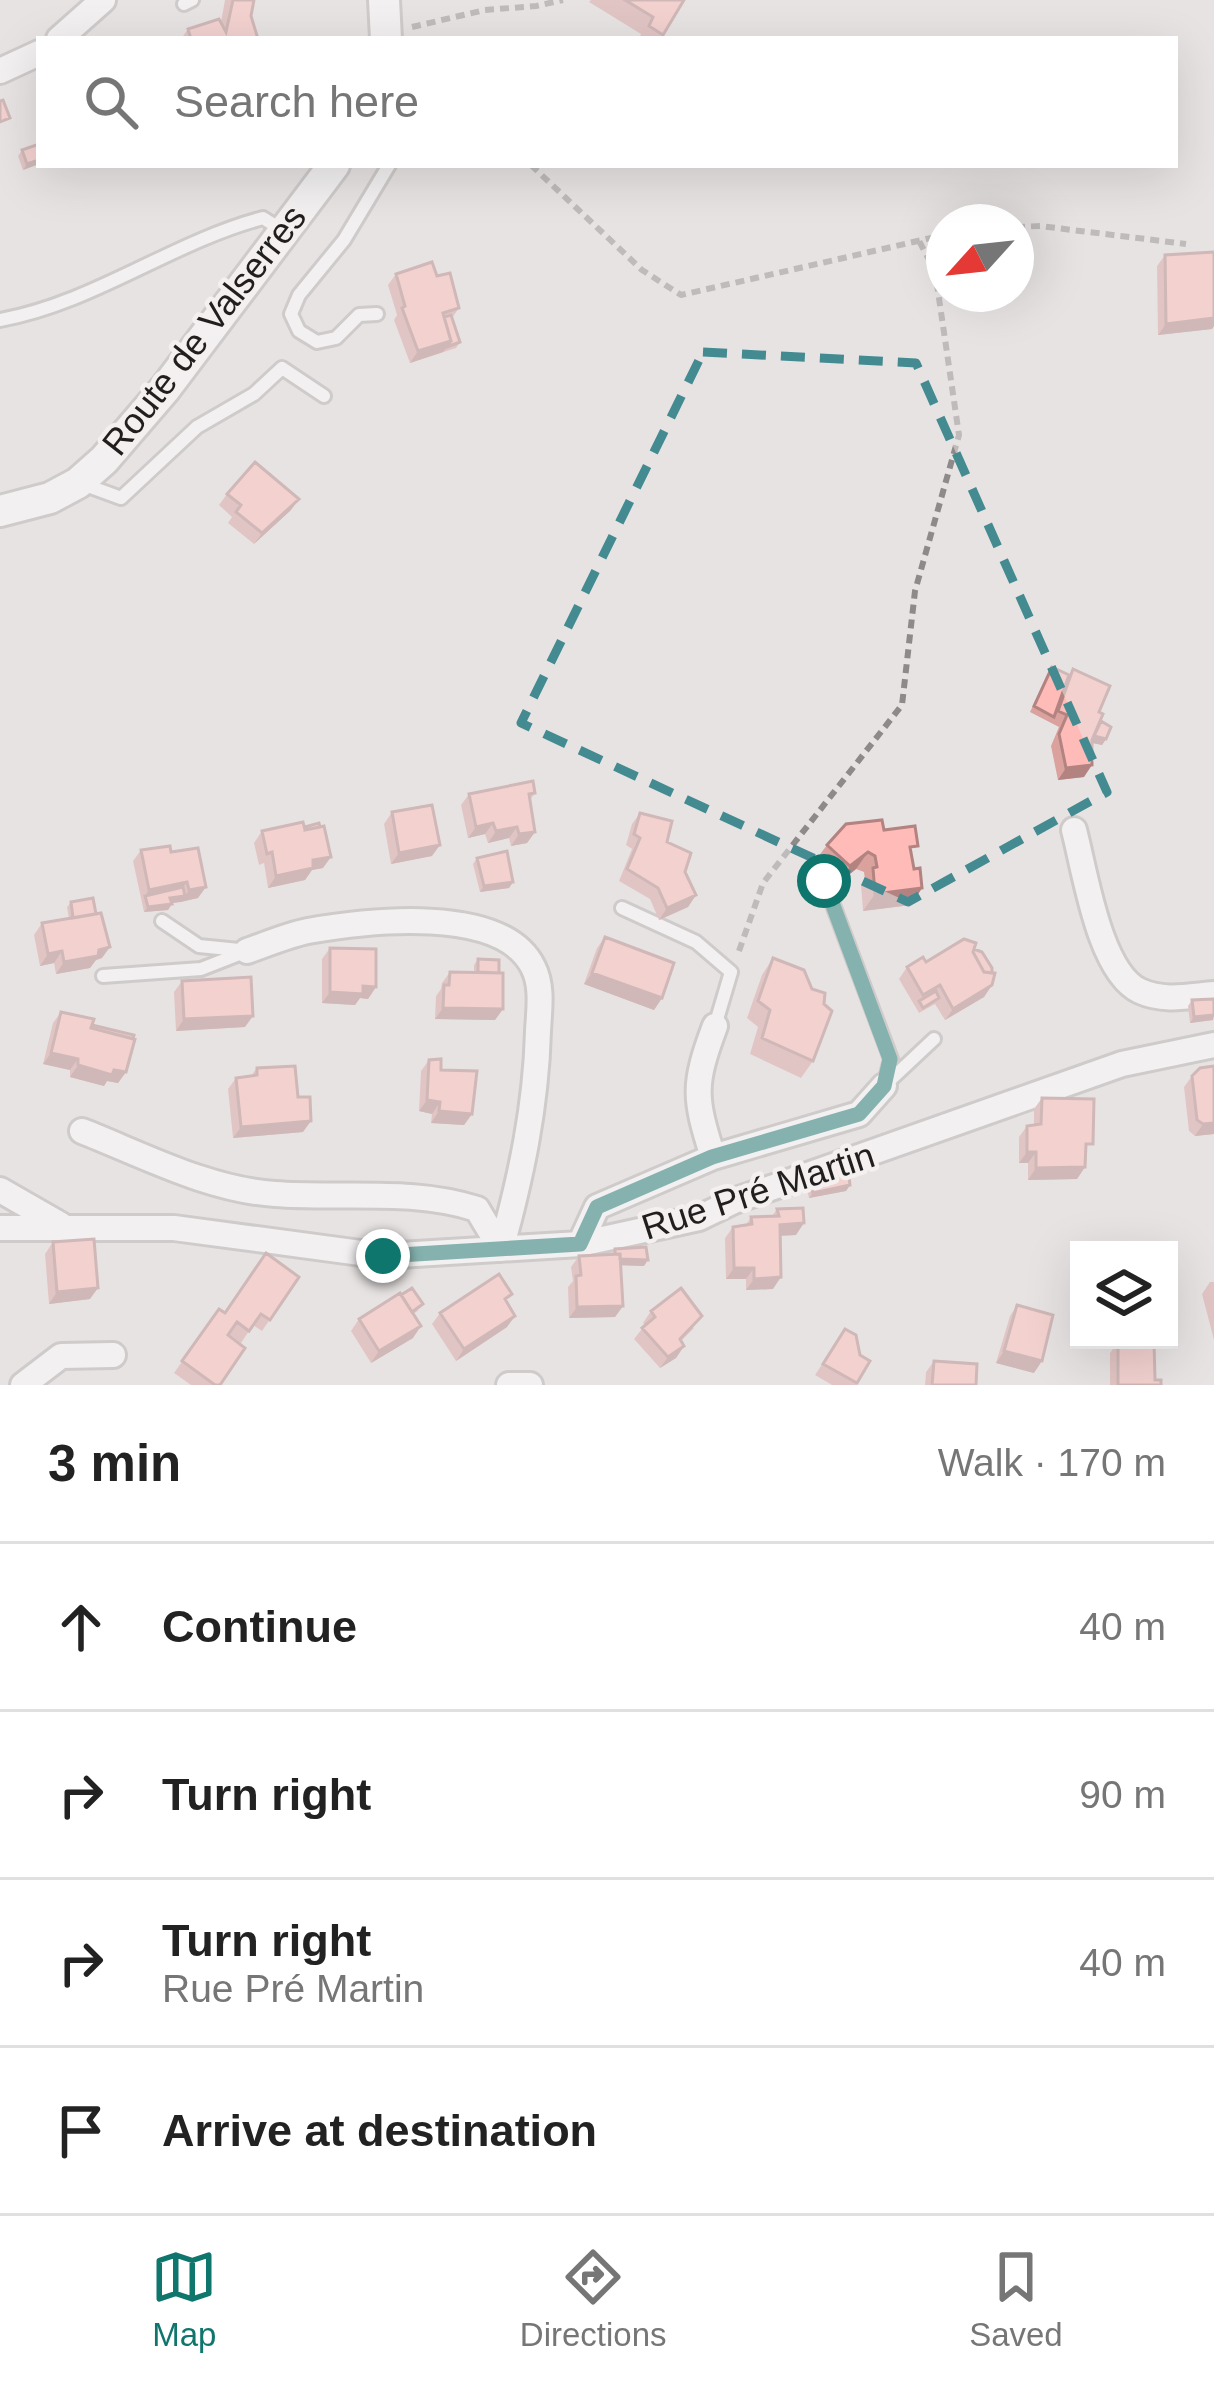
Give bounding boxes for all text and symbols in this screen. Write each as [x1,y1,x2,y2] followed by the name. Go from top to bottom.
[36,36,1178,168] search box
[78,69,144,135] icon: search
[174,76,419,127] text: Search here
[94,197,314,463] street label: Route de Valserres
[926,204,1034,312] north arrow
[797,854,851,908] route start
[637,1134,879,1248] street label: Rue Pré Martin
[356,1229,410,1283] route end
[1070,1241,1178,1349] map controls
[1070,1241,1178,1349] button: layers
[48,1435,181,1492] text: 3 min
[938,1441,1166,1484] text: Walk · 170 m
[48,1594,114,1660] icon: ahead
[162,1601,357,1652] text: Continue
[1079,1605,1166,1648] text: 40 m
[48,1762,114,1828] icon: right
[162,1769,371,1820] text: Turn right
[1079,1773,1166,1816] text: 90 m
[162,1915,371,1966] text: Turn right
[48,1930,114,1996] icon: right
[1079,1941,1166,1984] text: 40 m
[162,1967,424,2010] text: Rue Pré Martin
[48,2098,114,2164] icon: arrive
[162,2105,597,2156] text: Arrive at destination
[151,2244,217,2354] tab: Map
[520,2244,667,2354] tab: Directions
[969,2244,1063,2354] tab: Saved

